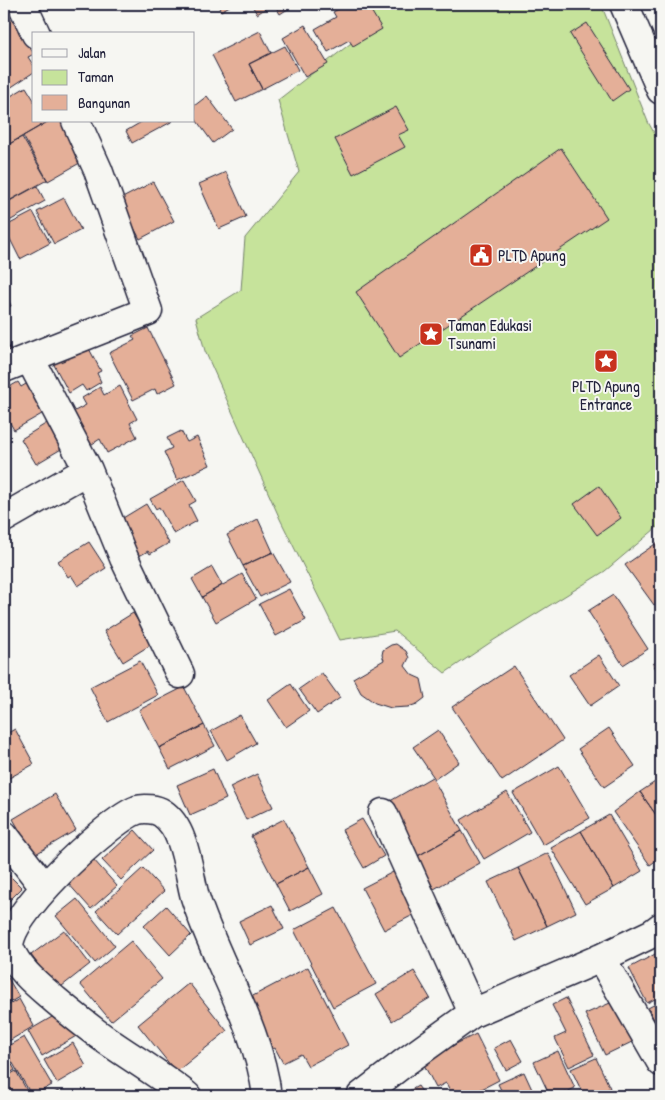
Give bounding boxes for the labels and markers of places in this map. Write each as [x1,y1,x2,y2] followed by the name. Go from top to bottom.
[468,242,494,268] public building icon: PLTD Apung
[498,244,566,266] place label: PLTD Apung
[448,314,532,354] place label: Taman Edukasi Tsunami
[418,321,444,347] place icon: Taman Edukasi Tsunami
[593,348,619,374] place icon: PLTD Apung Entrance
[572,375,640,415] place label: PLTD Apung Entrance

